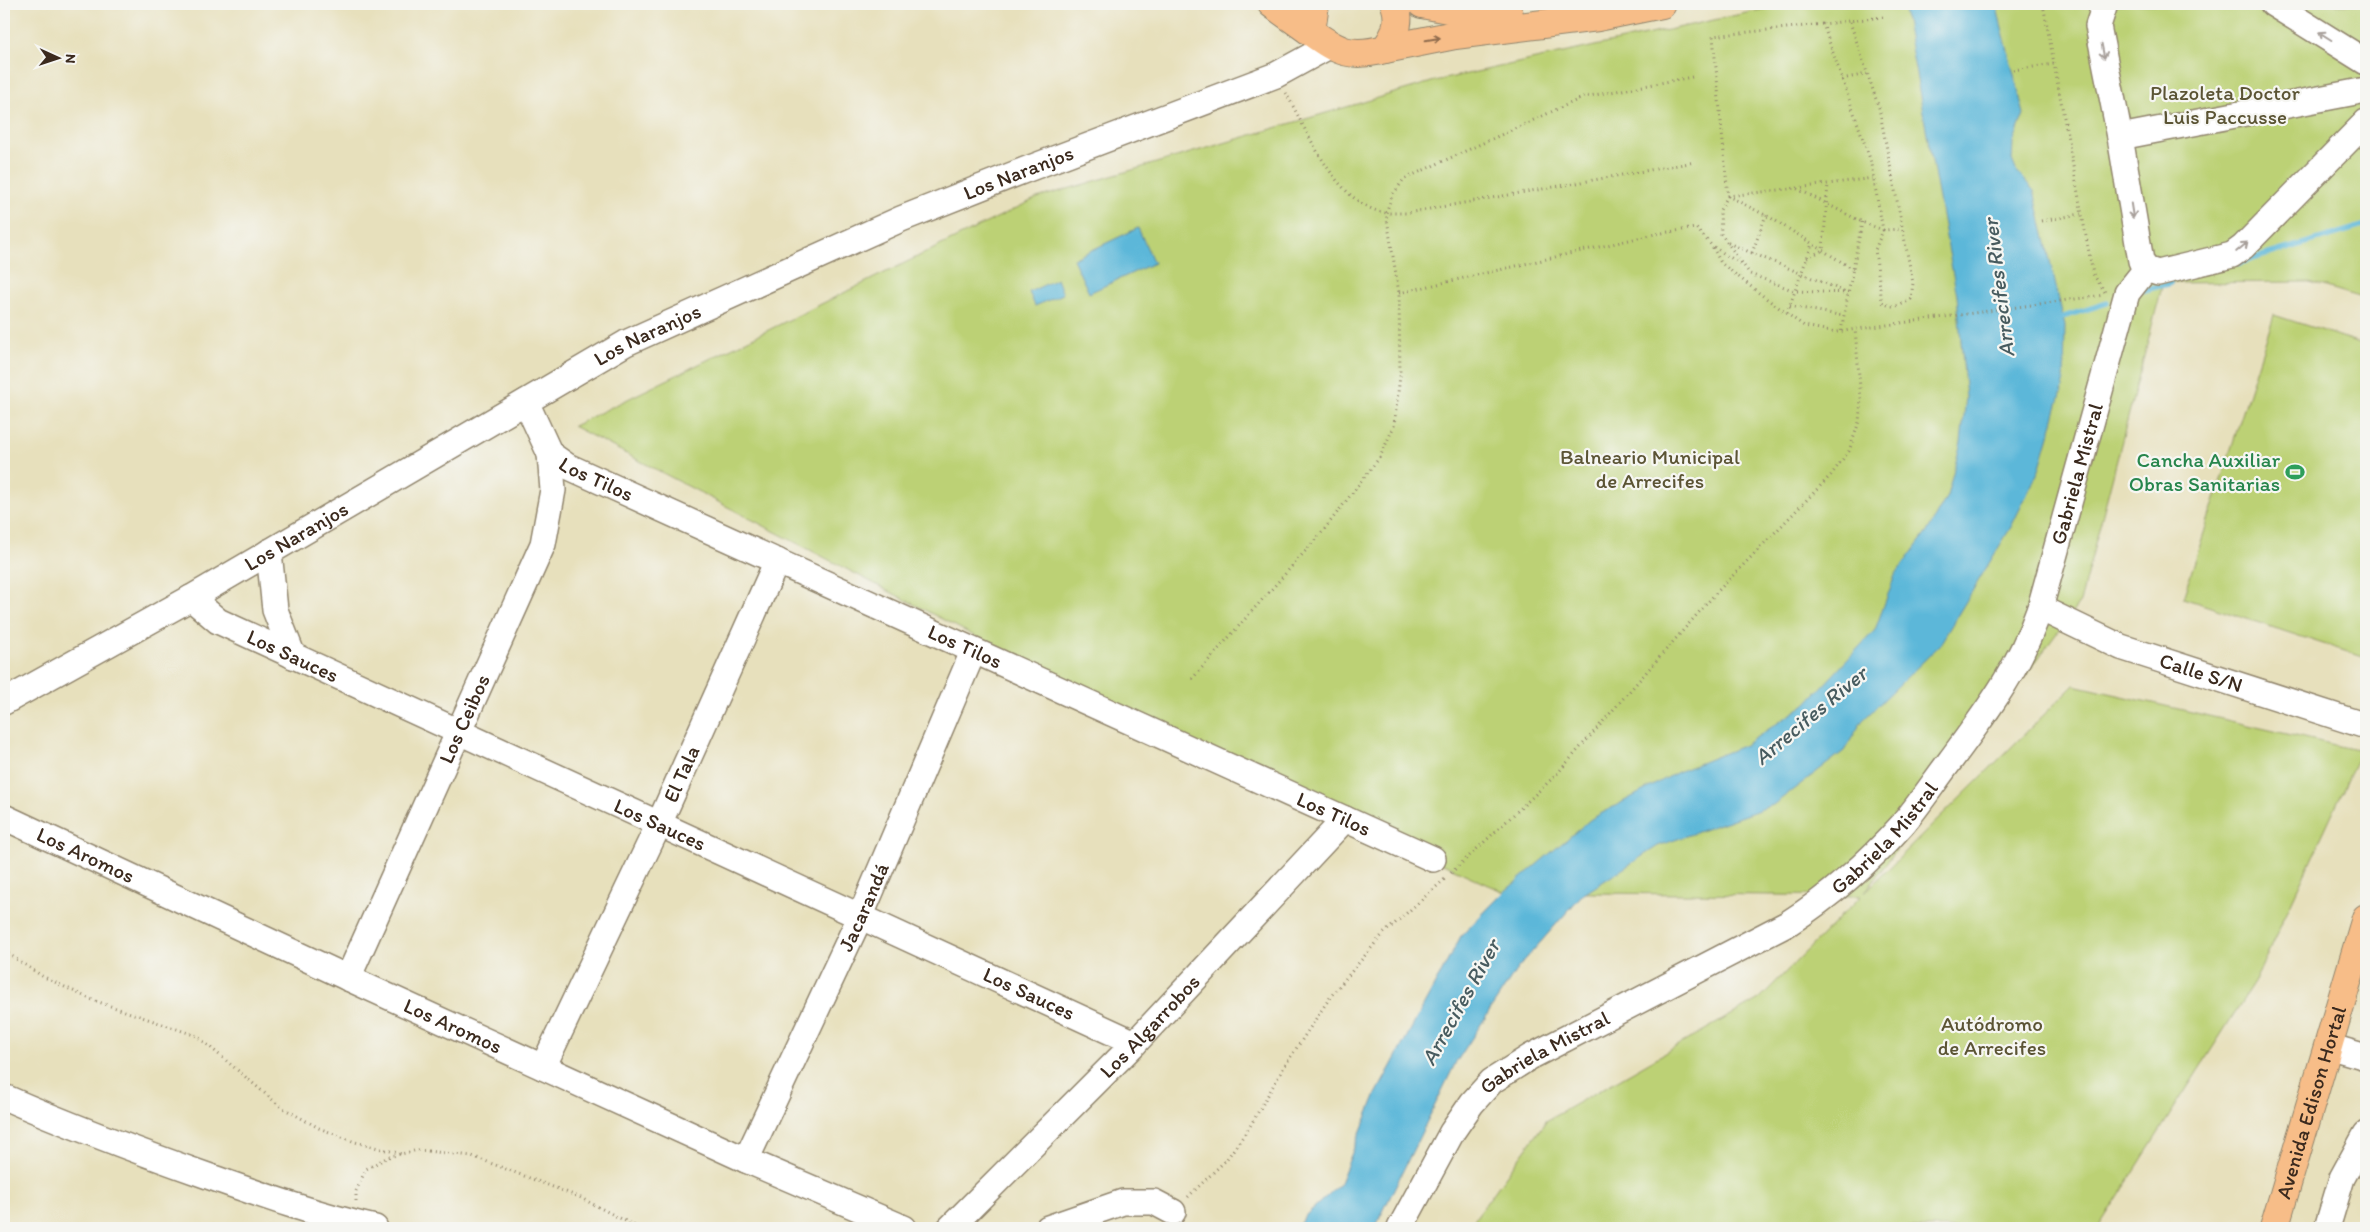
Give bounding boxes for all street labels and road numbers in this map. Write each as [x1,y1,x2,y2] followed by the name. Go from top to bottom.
[960,140,1077,205] street label: Los Naranjos
[589,298,705,371] street label: Los Naranjos
[2045,400,2108,547] street label: Gabriela Mistral
[554,451,637,506] street label: Los Tilos
[240,496,352,576] street label: Los Naranjos
[924,618,1006,674] street label: Los Tilos
[243,623,343,688] street label: Los Sauces
[2156,647,2246,697] street label: Calle S/N
[433,670,495,767] street label: Los Ceibos
[657,742,704,806] street label: El Tala
[1825,777,1943,899] street label: Gabriela Mistral
[1293,786,1375,841] street label: Los Tilos
[610,792,710,856] street label: Los Sauces
[33,821,139,888] street label: Los Aromos
[833,859,894,955] street label: Jacarandá
[979,961,1079,1025] street label: Los Sauces
[1094,969,1205,1083] street label: Los Algarrobos
[400,992,506,1059] street label: Los Aromos
[2270,1003,2351,1202] street label: Avenida Edison Hortal
[1474,1005,1614,1099] street label: Gabriela Mistral

